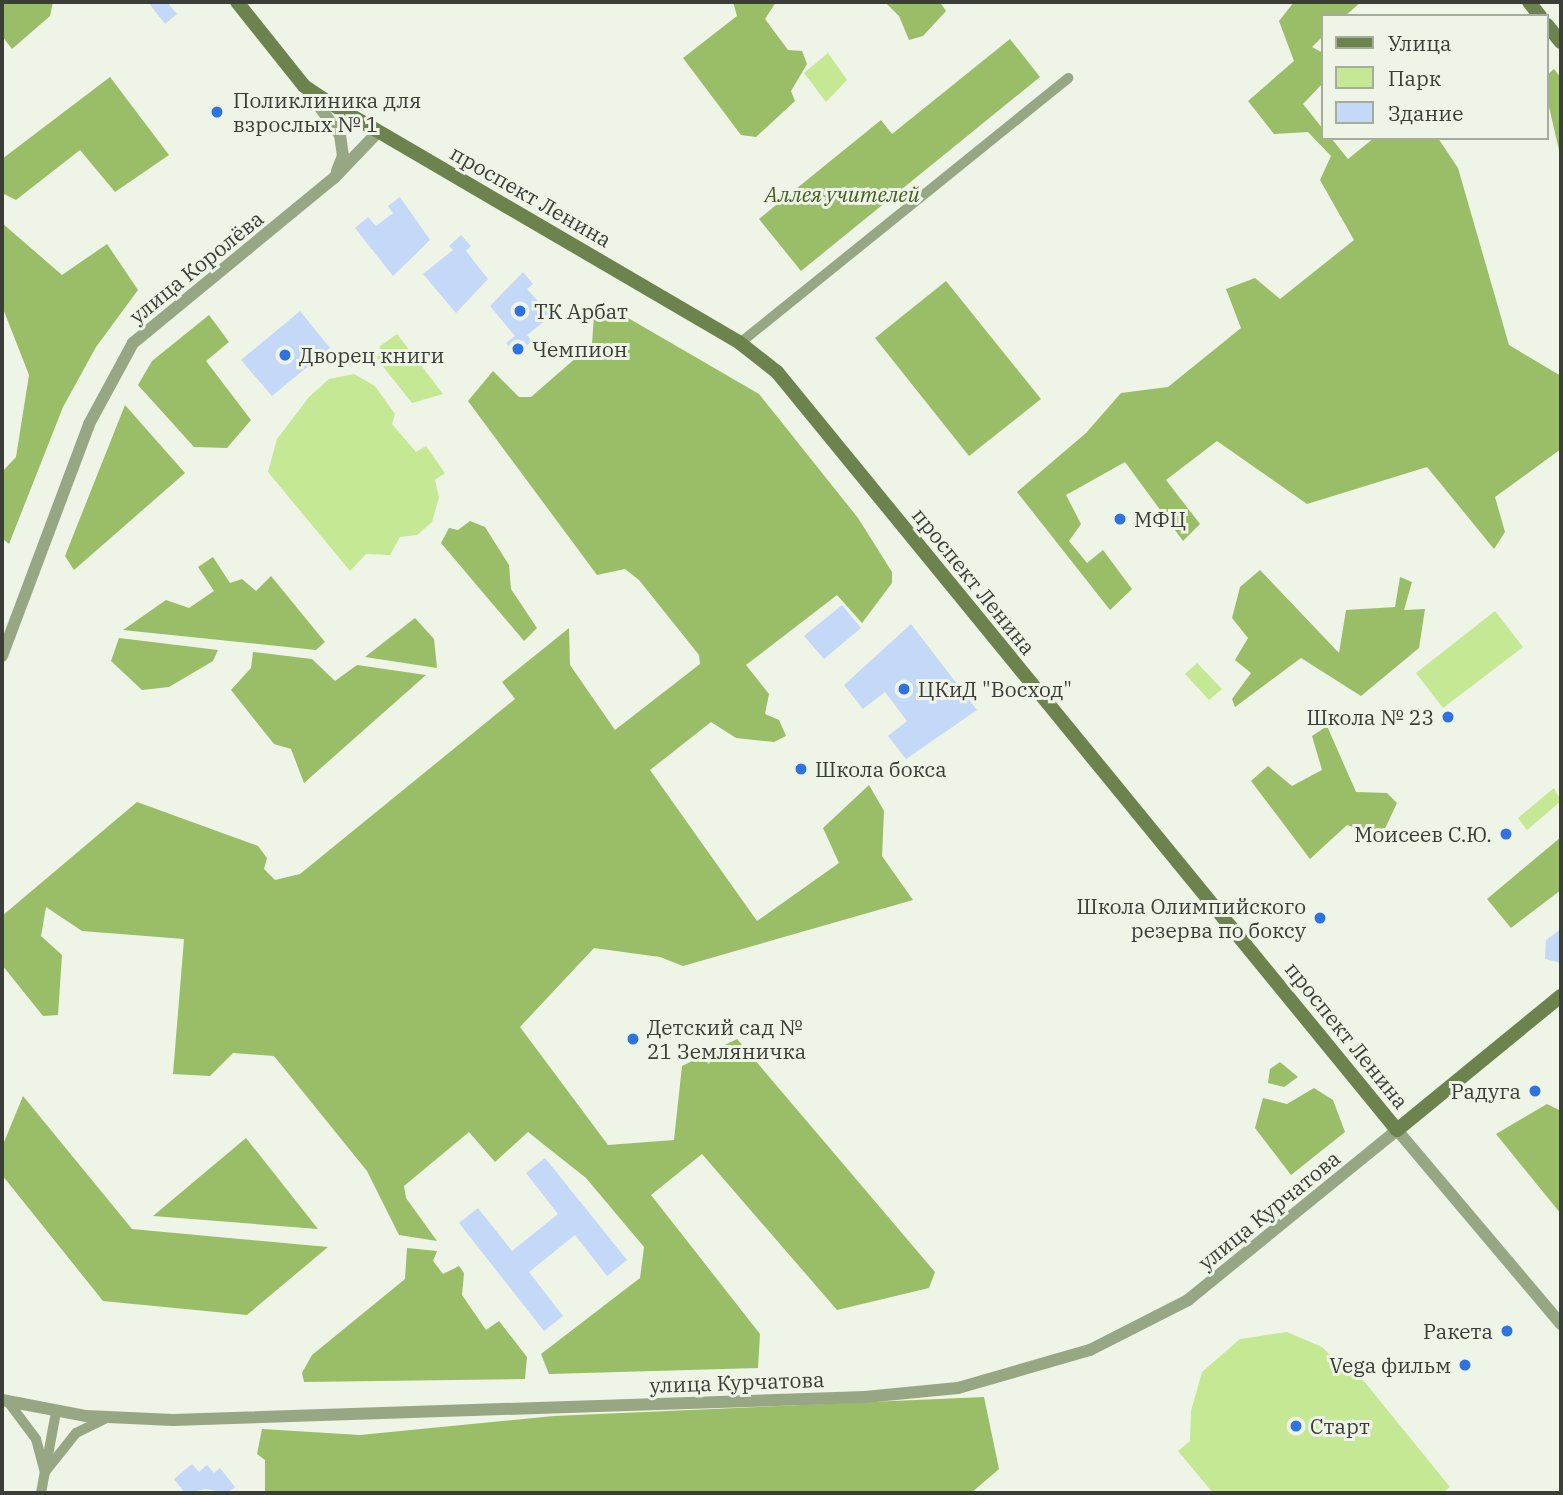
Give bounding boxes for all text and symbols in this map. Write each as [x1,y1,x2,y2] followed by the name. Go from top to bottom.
[1322,14,1549,140] legend
[1388,29,1452,57] text: Улица
[1388,64,1441,92] text: Парк
[233,87,421,137] place label: Поликлиника для взрослых № 1
[1388,99,1463,127] text: Здание
[207,102,227,122] marker: Поликлиника для взрослых № 1
[446,140,616,252] street label: проспект Ленина
[764,181,920,207] park label: Аллея учителей
[124,205,268,329] street label: улица Королёва
[534,298,628,324] place label: ТК Арбат
[512,303,528,319] marker: ТК Арбат
[532,336,628,362] place label: Чемпион
[510,341,526,357] marker: Чемпион
[299,342,444,368] place label: Дворец книги
[277,347,293,363] marker: Дворец книги
[907,502,1041,660] street label: проспект Ленина
[1134,506,1186,532] place label: МФЦ
[1112,511,1128,527] marker: МФЦ
[918,676,1072,702] place label: ЦКиД "Восход"
[896,681,912,697] marker: ЦКиД "Восход"
[1306,704,1434,730] place label: Школа № 23
[1440,709,1456,725] marker: Школа № 23
[815,756,947,782] place label: Школа бокса
[793,761,809,777] marker: Школа бокса
[1354,821,1492,847] place label: Моисеев С.Ю.
[1498,826,1514,842] marker: Моисеев С.Ю.
[1077,893,1306,943] place label: Школа Олимпийского резерва по боксу
[1312,910,1328,926] marker: Школа Олимпийского резерва по боксу
[1280,956,1414,1114] street label: проспект Ленина
[647,1014,806,1064] place label: Детский сад № 21 Земляничка
[625,1031,641,1047] marker: Детский сад № 21 Земляничка
[1451,1078,1521,1104] place label: Радуга
[1527,1083,1543,1099] marker: Радуга
[1193,1145,1345,1275] street label: улица Курчатова
[1423,1318,1493,1344] place label: Ракета
[1499,1323,1515,1339] marker: Ракета
[1329,1352,1451,1378] place label: Vega фильм
[1457,1357,1473,1373] marker: Vega фильм
[649,1366,825,1398] street label: улица Курчатова
[1310,1413,1370,1439] place label: Старт
[1288,1418,1304,1434] marker: Старт

